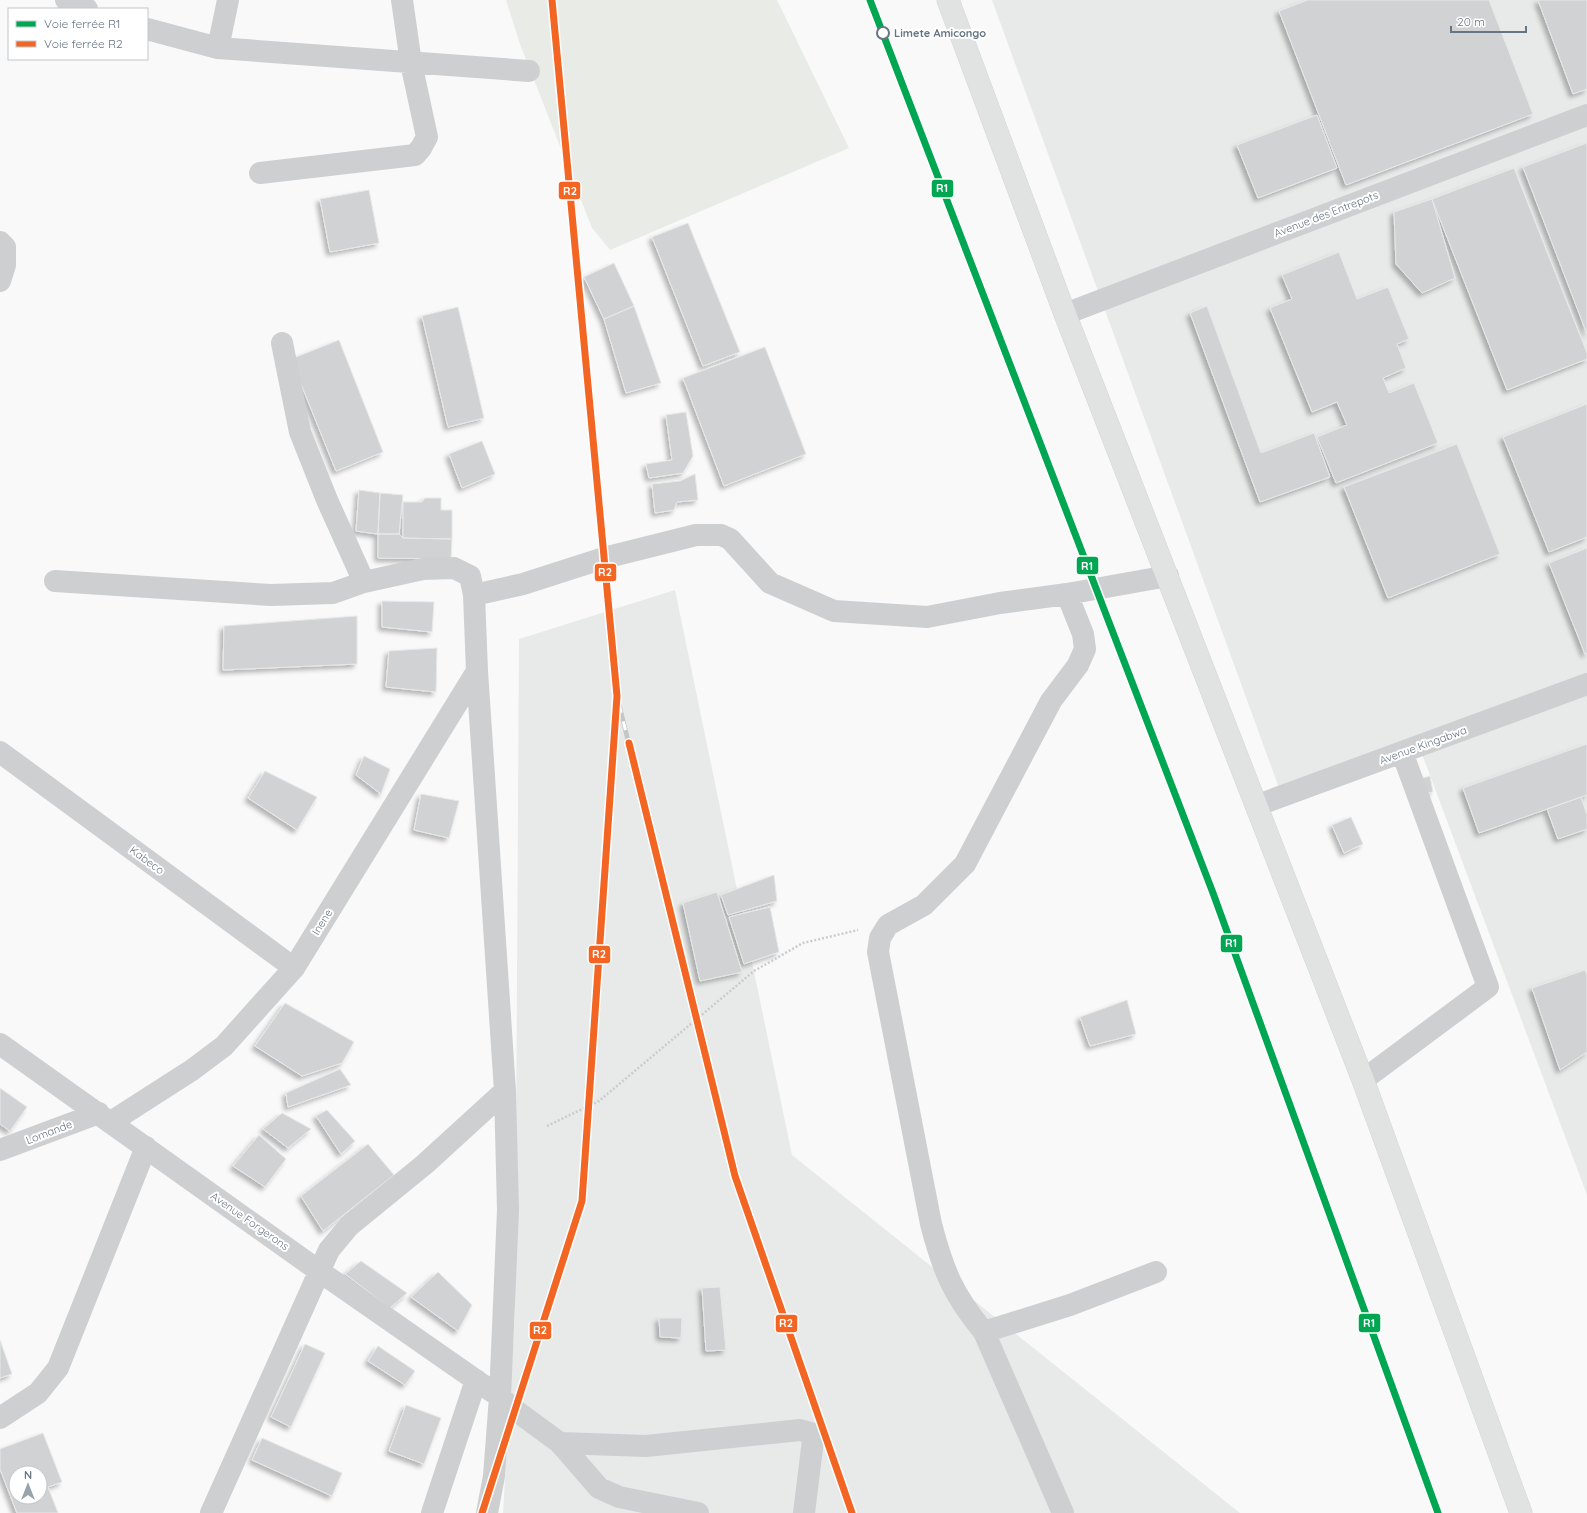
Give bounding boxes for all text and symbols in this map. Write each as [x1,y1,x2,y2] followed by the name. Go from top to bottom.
[8,8,148,60] legend
[1451,8,1526,34] scale bar
[1457,14,1485,29] text: 20 m
[44,16,121,31] text: Voie ferrée R1
[876,26,890,40] marker: Limete Amicongo
[894,26,986,40] place label: Limete Amicongo
[44,36,123,51] text: Voie ferrée R2
[931,179,954,198] line badge: R1
[558,181,581,200] line badge: R2
[936,181,948,195] text: R1
[563,184,577,198] text: R2
[1272,188,1380,240] street label: Avenue des Entrepots
[1076,556,1099,575] line badge: R1
[1081,559,1093,573] text: R1
[594,563,617,582] line badge: R2
[598,565,612,579] text: R2
[1377,723,1469,767] street label: Avenue Kingabwa
[127,843,167,877] street label: Kabeco
[309,906,335,938] street label: Inene
[1220,934,1243,953] line badge: R1
[1225,936,1237,950] text: R1
[588,945,611,964] line badge: R2
[592,947,606,961] text: R2
[24,1117,74,1147] street label: Lomande
[208,1189,292,1253] street label: Avenue Forgerons
[1358,1313,1381,1333] line badge: R1
[775,1314,798,1333] line badge: R2
[779,1316,793,1330] text: R2
[1363,1316,1375,1330] text: R1
[529,1321,552,1340] line badge: R2
[533,1323,547,1337] text: R2
[8,1465,48,1505] north arrow
[24,1468,32,1482] text: N

